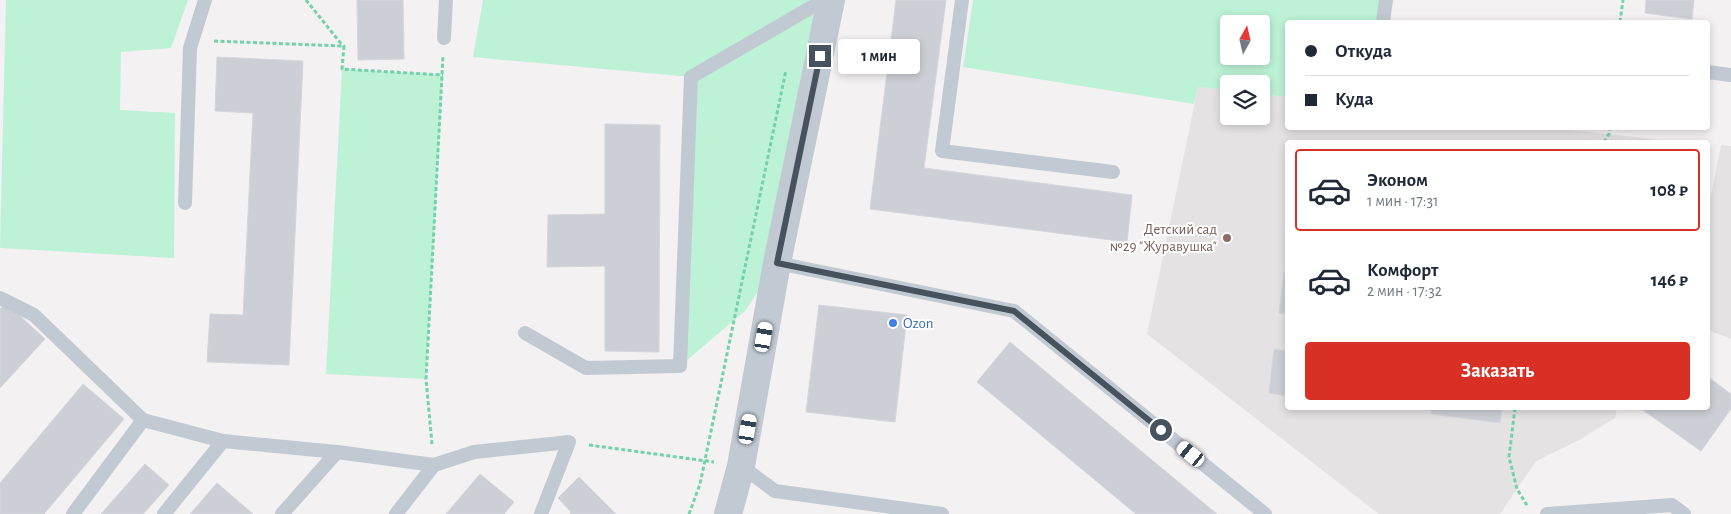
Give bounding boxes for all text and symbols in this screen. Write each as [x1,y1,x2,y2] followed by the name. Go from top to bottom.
[1220,15,1270,65] north arrow
[1220,15,1270,125] map controls
[838,38,920,74] callout: 1 мин
[1335,42,1392,61] text: Откуда
[809,45,831,67] route end
[861,48,897,64] text: 1 мин
[1220,75,1270,125] button: layers
[1335,90,1374,109] text: Куда
[1307,168,1352,213] icon: car
[1367,171,1428,190] text: Эконом
[1650,181,1688,200] text: 108 ₽
[1367,193,1439,209] text: 1 мин · 17:31
[1110,222,1217,254] place label: Детский сад №29 "Журавушка"
[1221,232,1233,244] marker: Детский сад №29 "Журавушка"
[1307,258,1352,303] icon: car
[1367,261,1438,280] text: Комфорт
[1651,271,1688,290] text: 146 ₽
[1367,283,1442,299] text: 2 мин · 17:32
[903,316,933,331] place label: Ozon
[887,317,899,329] marker: Ozon
[754,321,773,353] car
[1305,342,1690,400] button: Заказать
[738,413,757,445] car
[1150,419,1172,441] route start
[1174,439,1207,469] car

